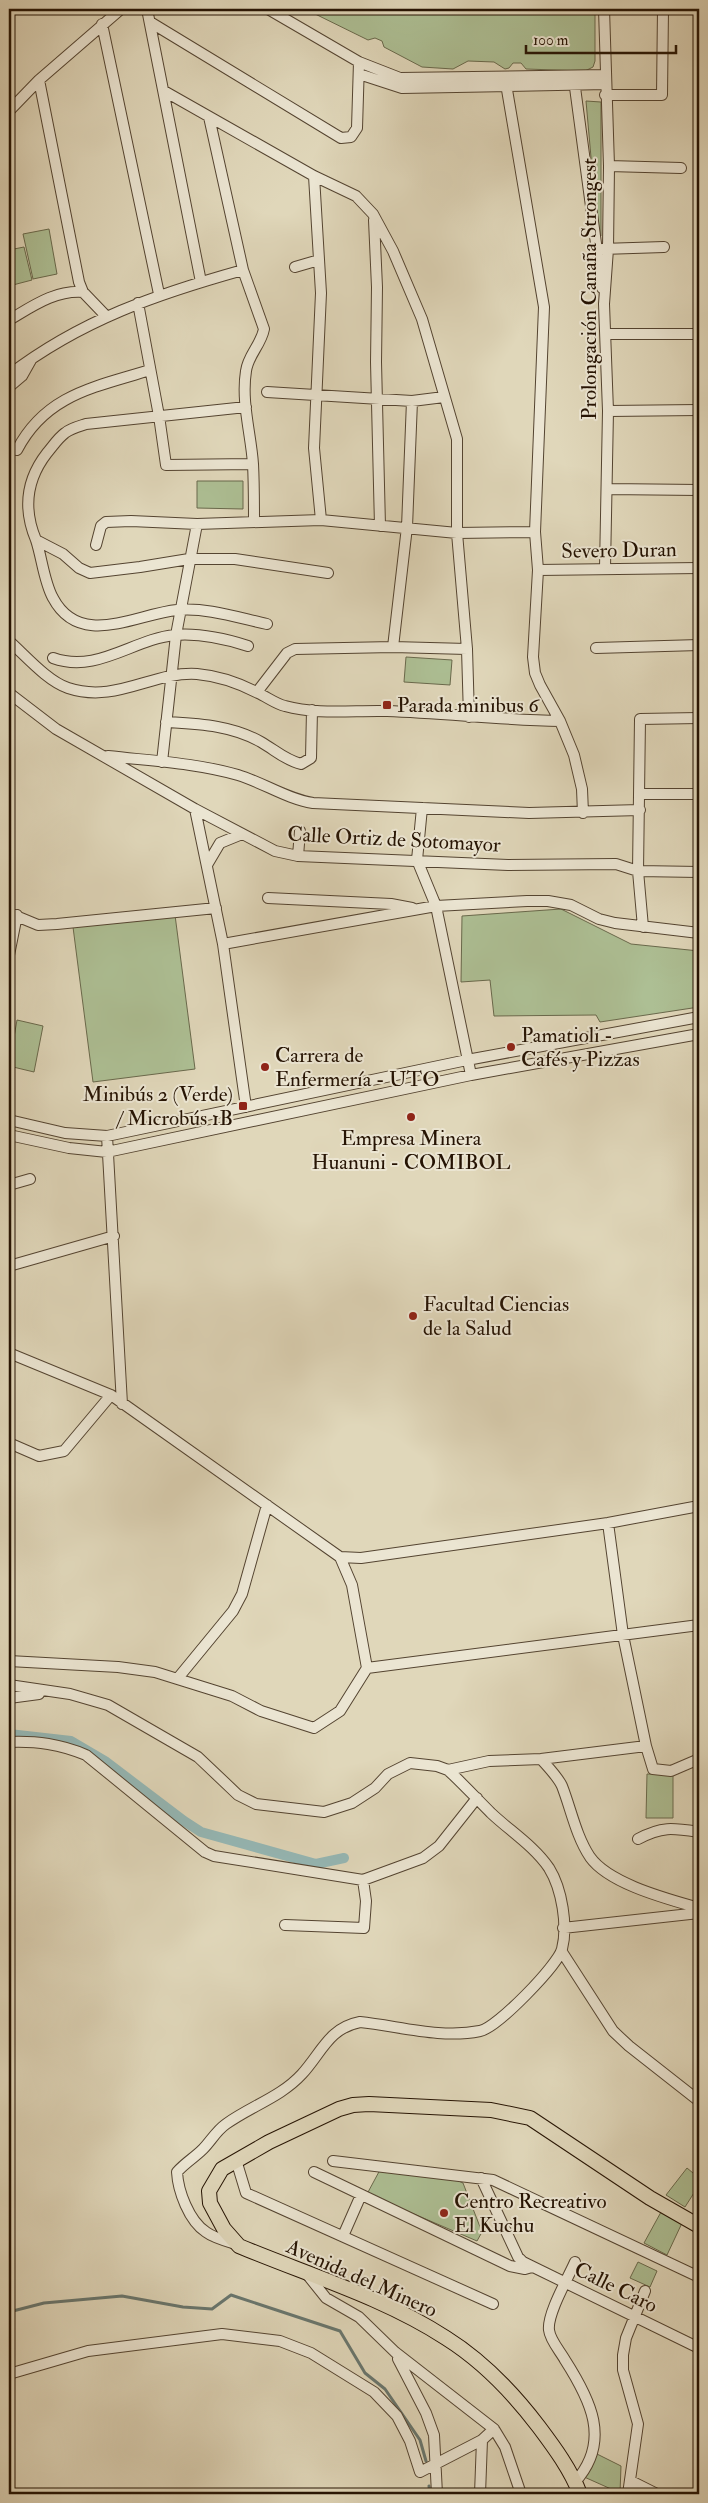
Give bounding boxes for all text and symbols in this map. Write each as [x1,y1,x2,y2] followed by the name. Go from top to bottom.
[526,22,676,54] scale bar
[533,31,569,50] text: 100 m
[576,158,603,420] street label: Prolongación Canaña Strongest
[561,536,677,565] street label: Severo Duran
[397,692,540,719] place label: Parada minibus 6
[381,699,393,711] marker: Parada minibus 6
[287,820,502,859] street label: Calle Ortiz de Sotomayor
[521,1022,640,1073] place label: Pamatioli - Cafés y Pizzas
[505,1041,517,1053] marker: Pamatioli - Cafés y Pizzas
[275,1042,439,1093] place label: Carrera de Enfermería - UTO
[259,1061,271,1073] marker: Carrera de Enfermería - UTO
[83,1081,233,1132] place label: Minibús 2 (Verde) / Microbús 1B
[237,1100,249,1112] marker: Minibús 2 (Verde) / Microbús 1B
[405,1111,417,1123] marker: Empresa Minera Huanuni - COMIBOL
[311,1125,511,1176] place label: Empresa Minera Huanuni - COMIBOL
[423,1291,569,1342] place label: Facultad Ciencias de la Salud
[407,1310,419,1322] marker: Facultad Ciencias de la Salud
[454,2188,607,2239] place label: Centro Recreativo El Kuchu
[438,2207,450,2219] marker: Centro Recreativo El Kuchu
[281,2233,441,2324] street label: Avenida del Minero
[570,2256,662,2319] street label: Calle Caro

